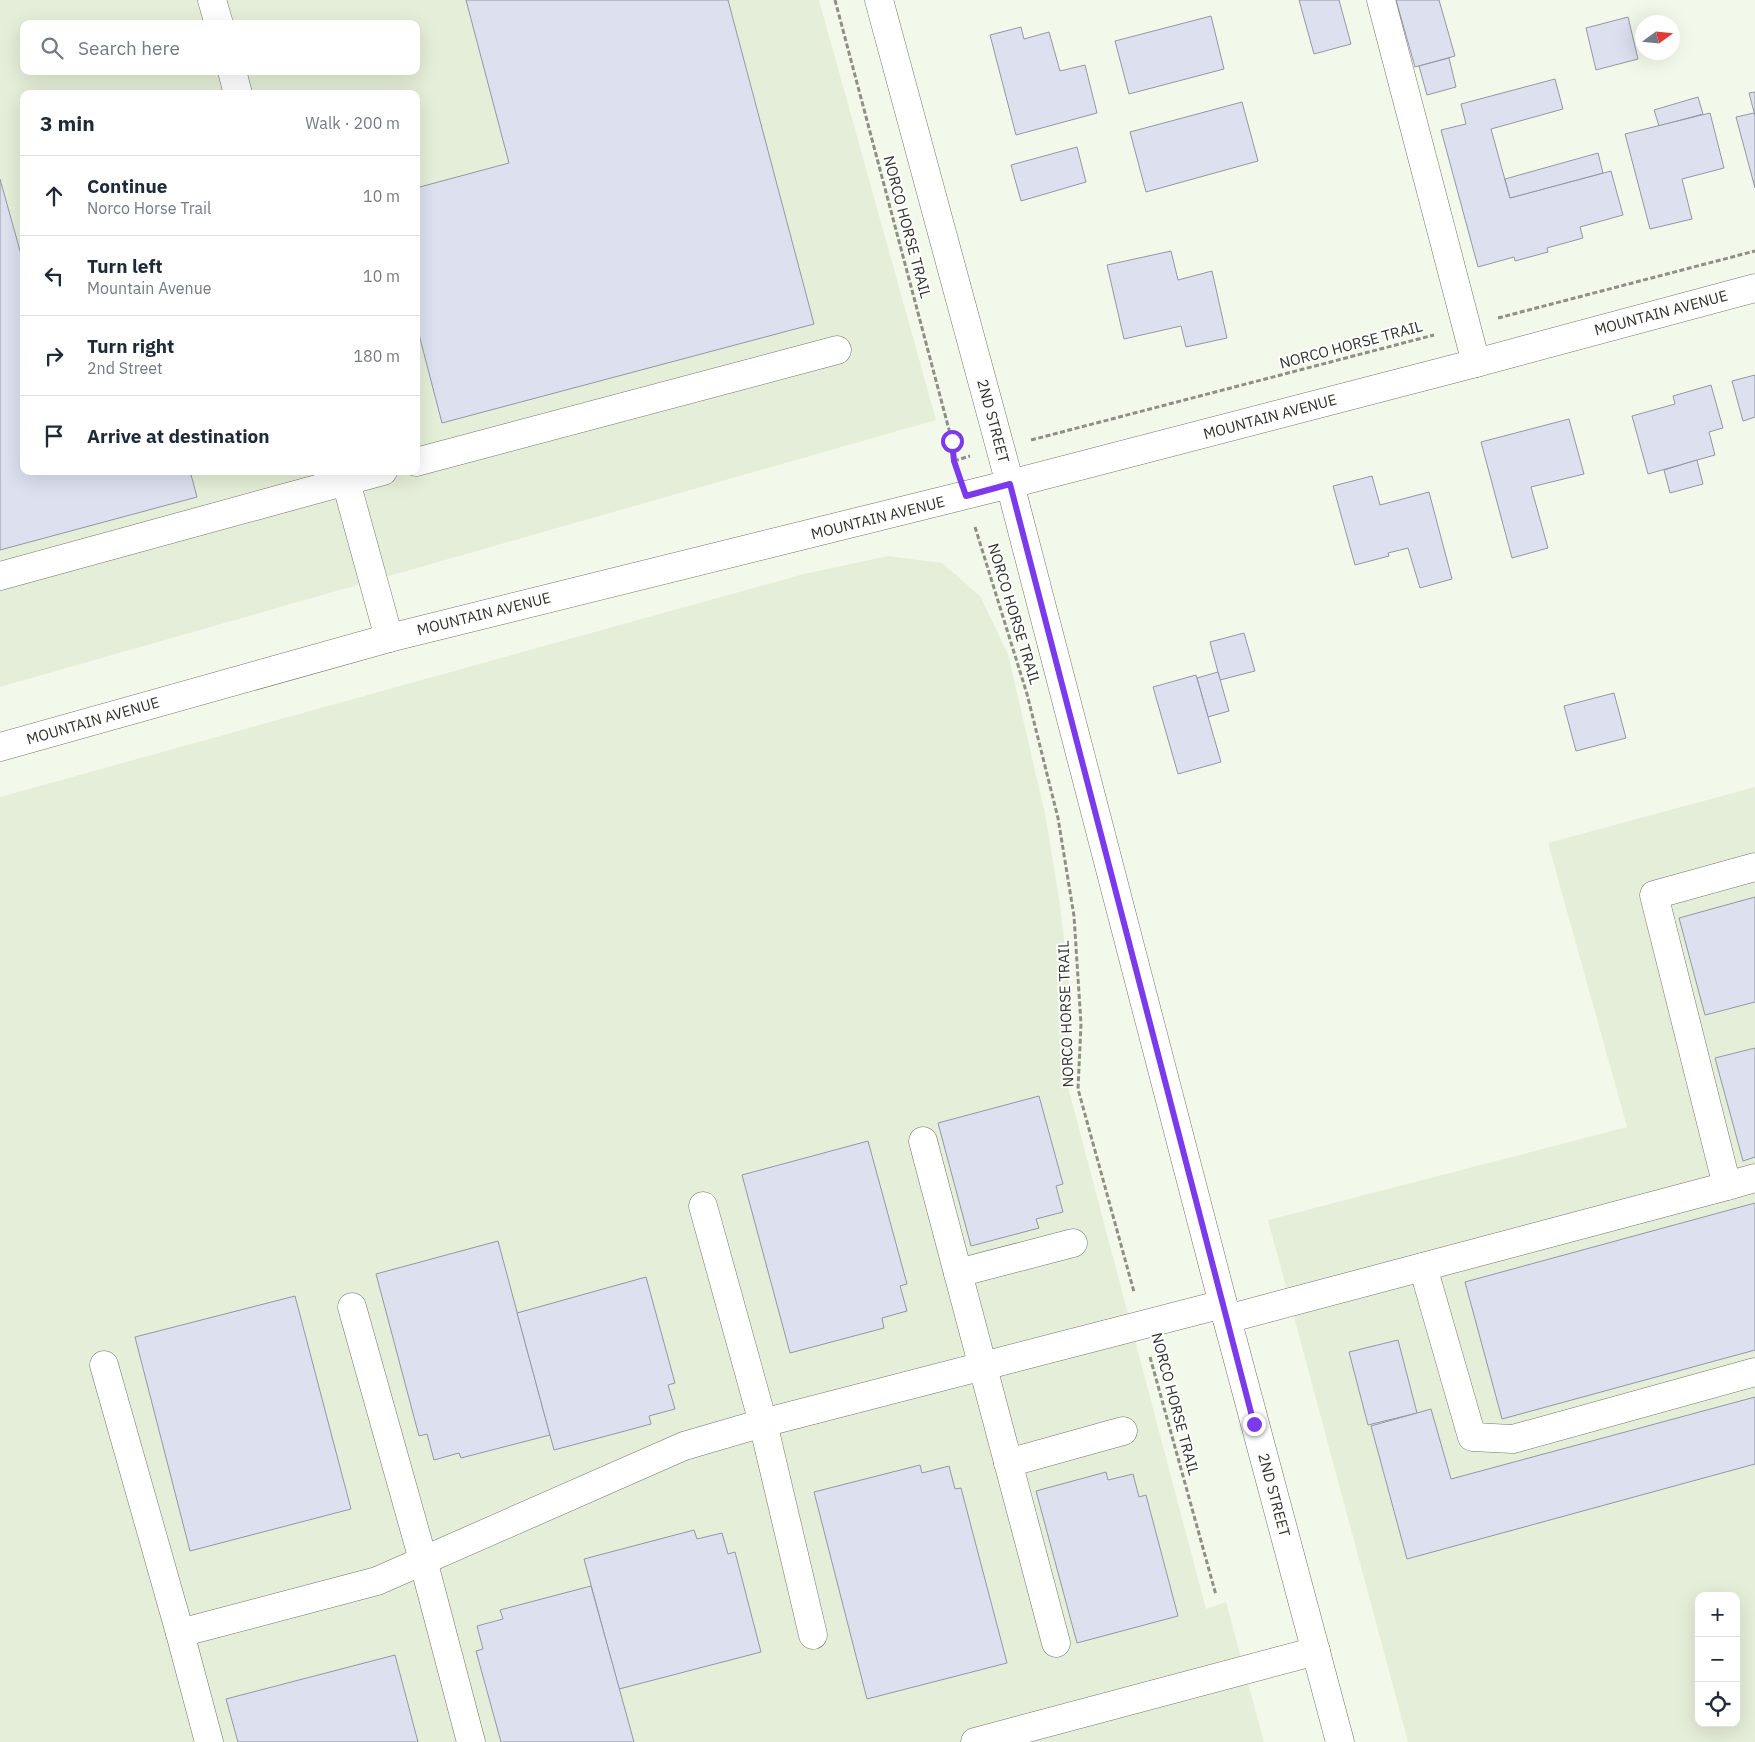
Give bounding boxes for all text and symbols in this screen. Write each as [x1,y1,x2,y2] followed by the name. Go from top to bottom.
[1635,15,1680,60] north arrow
[20,20,420,75] search box
[38,34,66,62] icon: search
[78,36,180,60] text: Search here
[40,109,95,137] text: 3 min
[305,113,400,133] text: Walk · 200 m
[879,153,936,301] street label: NORCO HORSE TRAIL
[87,174,167,198] text: Continue
[40,182,68,210] icon: ahead
[363,186,400,206] text: 10 m
[87,198,211,218] text: Norco Horse Trail
[87,254,163,278] text: Turn left
[40,262,68,290] icon: left
[363,266,400,286] text: 10 m
[87,278,212,298] text: Mountain Avenue
[1592,286,1730,339] street label: MOUNTAIN AVENUE
[1277,316,1425,373] street label: NORCO HORSE TRAIL
[87,334,174,358] text: Turn right
[40,342,68,370] icon: right
[353,346,400,366] text: 180 m
[87,358,163,378] text: 2nd Street
[973,377,1014,465] street label: 2ND STREET
[1201,390,1339,443] street label: MOUNTAIN AVENUE
[40,422,68,450] icon: arrive
[87,424,270,448] text: Arrive at destination
[941,430,964,453] route start
[809,492,947,543] street label: MOUNTAIN AVENUE
[984,541,1045,687] street label: NORCO HORSE TRAIL
[415,588,553,639] street label: MOUNTAIN AVENUE
[24,692,161,749] street label: MOUNTAIN AVENUE
[1053,940,1078,1088] street label: NORCO HORSE TRAIL
[1147,1330,1204,1478] street label: NORCO HORSE TRAIL
[1243,1413,1266,1436] route end
[1254,1451,1295,1539] street label: 2ND STREET
[1695,1592,1740,1727] map controls
[1695,1592,1740,1637] button: +
[1695,1637,1740,1682] button: −
[1695,1682,1740,1727] button: locate

